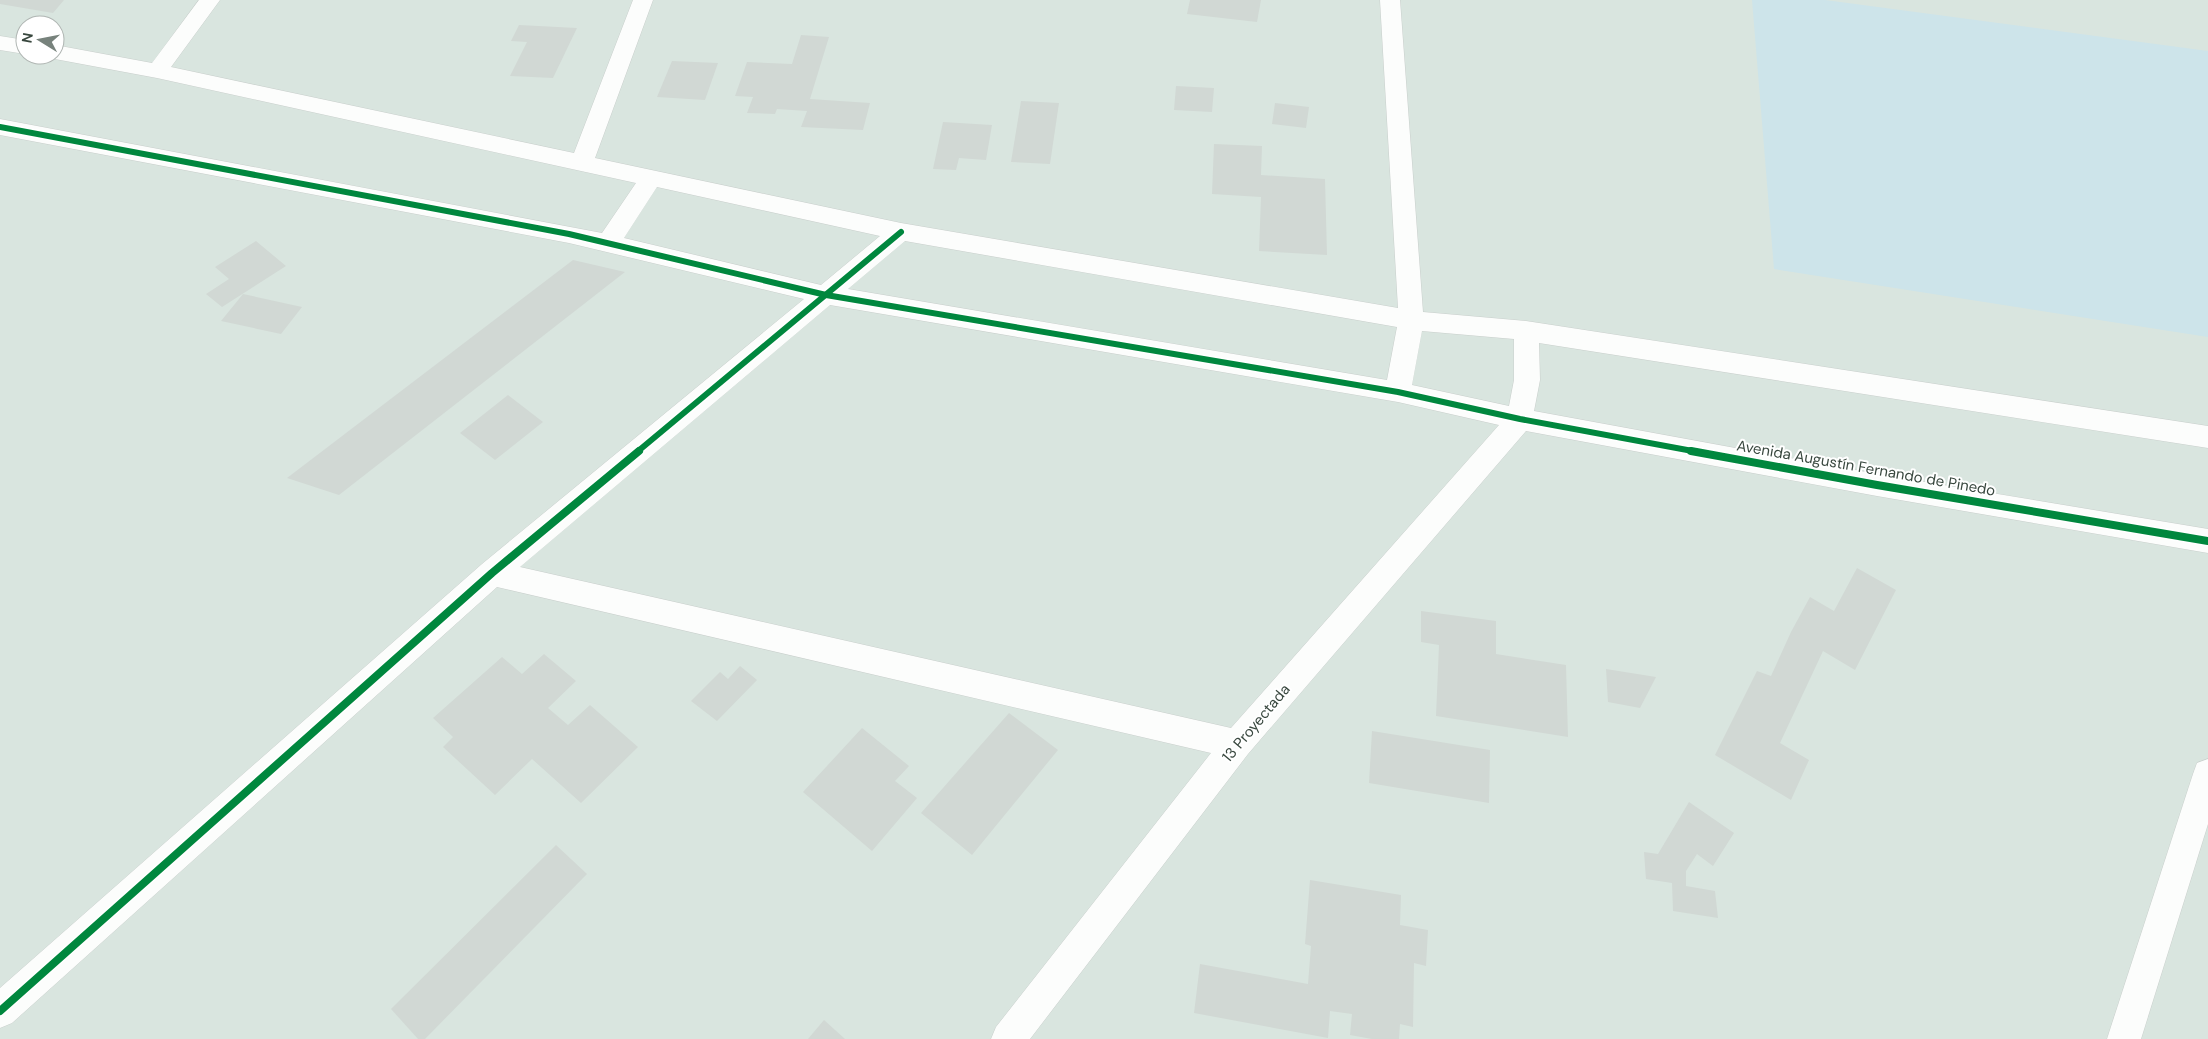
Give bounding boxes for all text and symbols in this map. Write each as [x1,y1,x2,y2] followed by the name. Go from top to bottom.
[15,15,65,65] north arrow
[17,31,37,44] text: N
[1735,435,1997,501] street label: Avenida Augustín Fernando de Pinedo
[1218,680,1294,766] street label: 13 Proyectada

